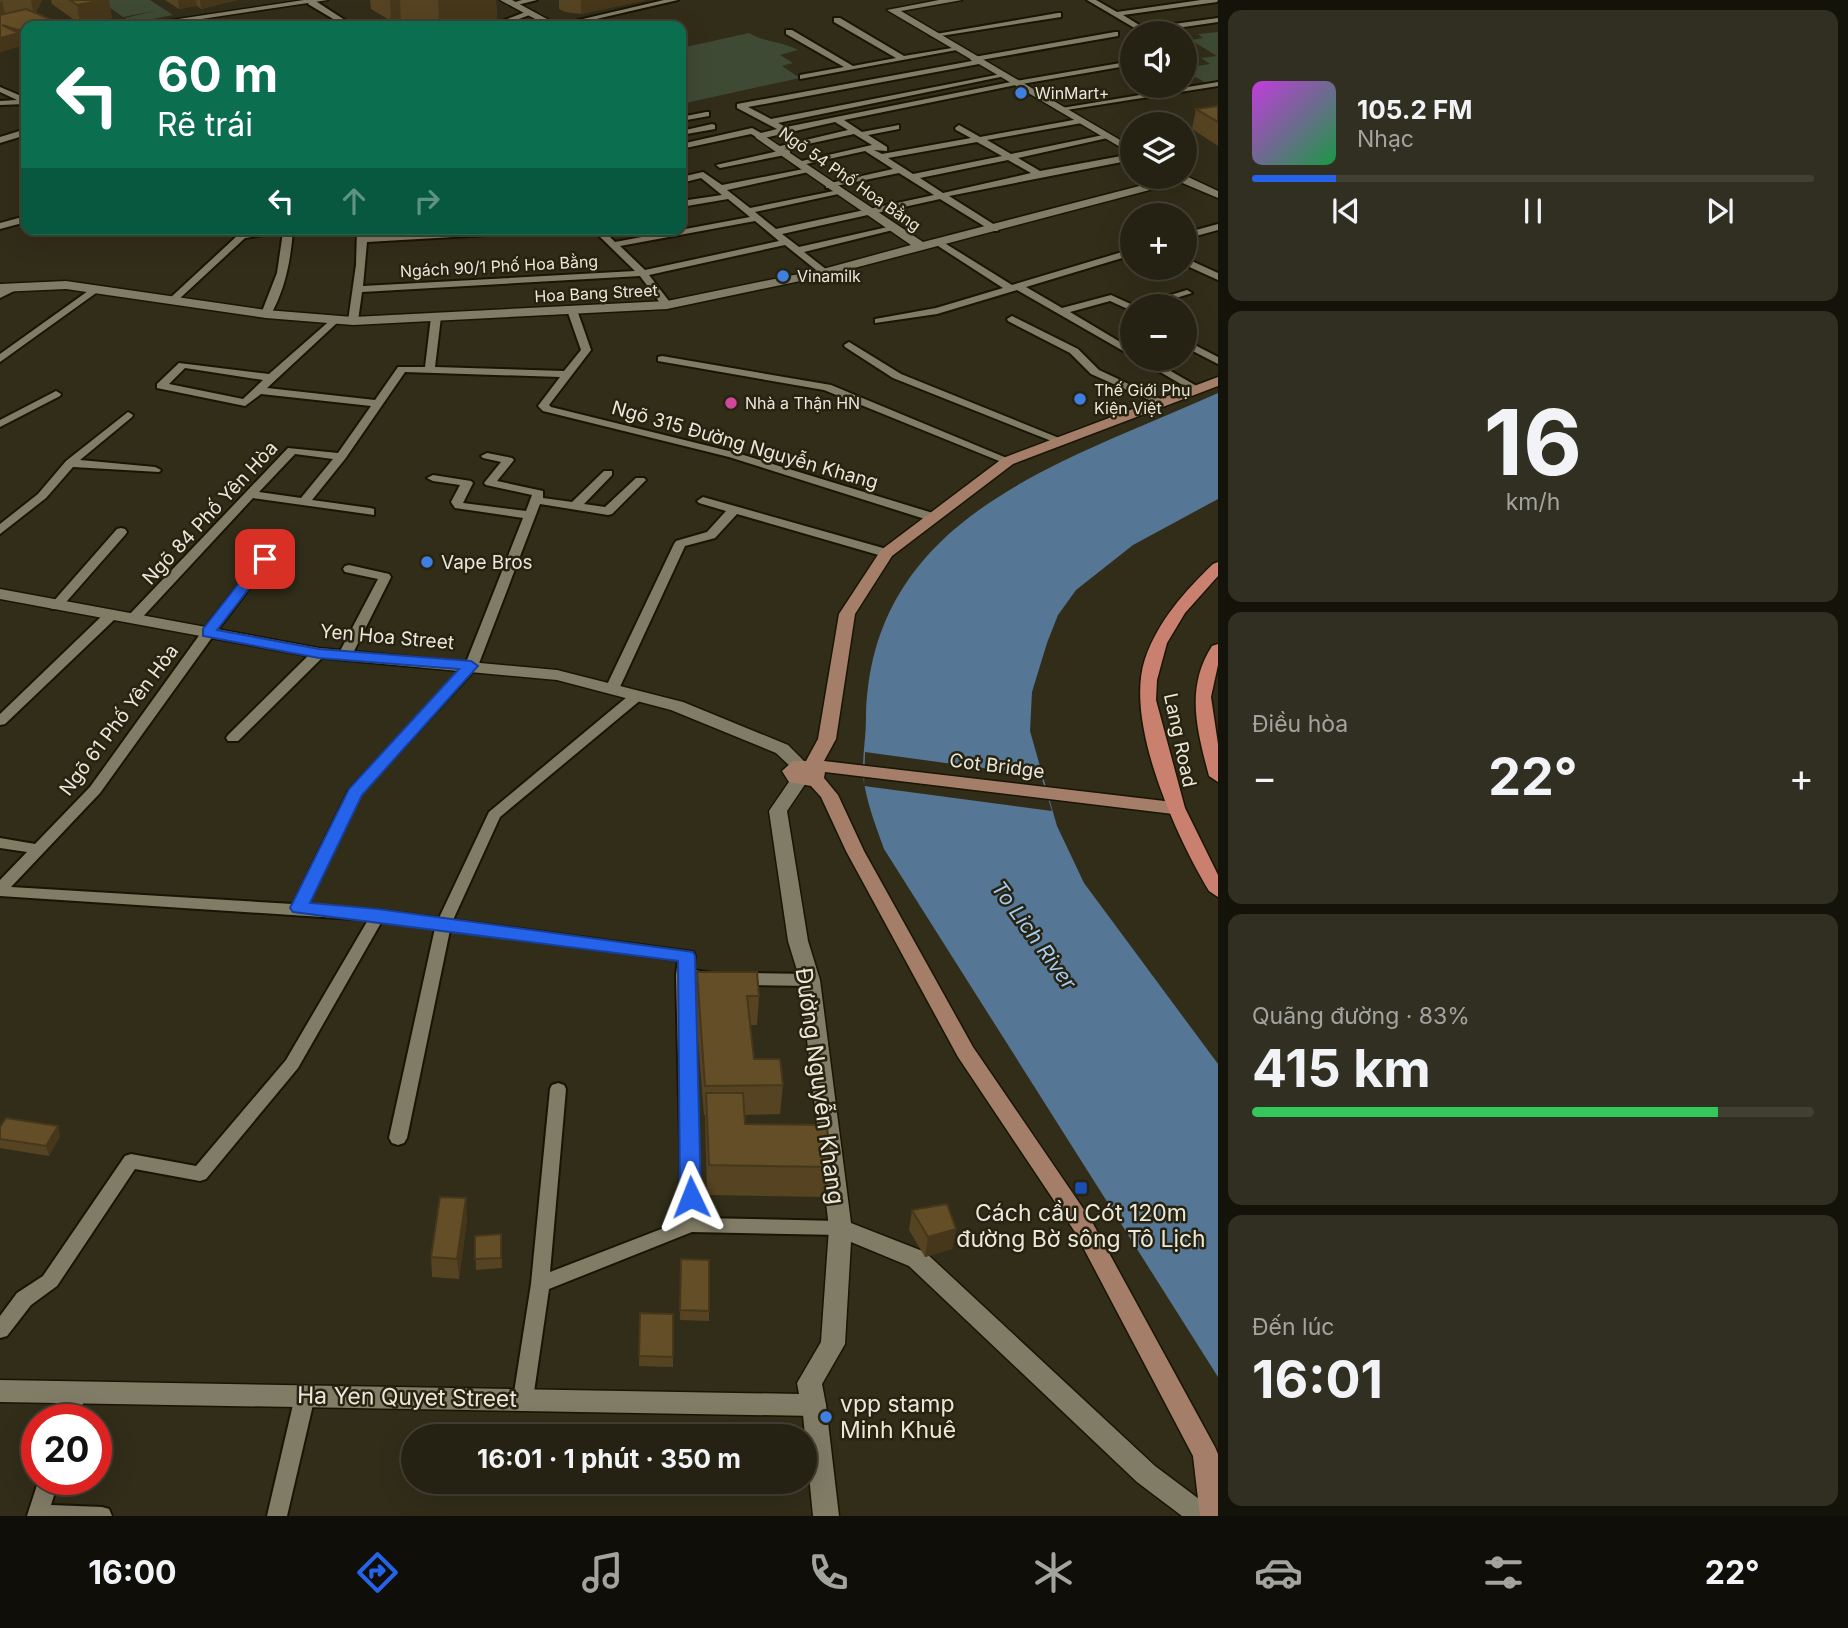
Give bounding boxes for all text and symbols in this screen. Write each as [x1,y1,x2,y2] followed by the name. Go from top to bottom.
[1120,21,1197,371] map controls
[1120,21,1197,98] button: sound
[157,45,278,104] text: 60 m
[42,49,133,140] icon: left
[1035,83,1109,103] place label: WinMart+
[1013,85,1029,101] marker: WinMart+
[1357,94,1472,125] text: 105.2 FM
[157,105,253,144] text: Rẽ trái
[1120,112,1197,189] button: layers
[775,123,925,235] street label: Ngõ 54 Phố Hoa Bằng
[1357,125,1414,153] text: Nhạc
[262,182,300,220] icon: left
[335,182,373,220] icon: ahead
[408,182,446,220] icon: right
[1327,192,1365,230] icon: previous
[1514,192,1552,230] icon: pause
[1701,192,1739,230] icon: next
[1120,203,1197,280] button: +
[399,251,599,281] street label: Ngách 90/1 Phố Hoa Bằng
[797,266,861,286] place label: Vinamilk
[775,268,791,284] marker: Vinamilk
[534,280,658,306] street label: Hoa Bang Street
[1120,294,1197,371] button: −
[1094,380,1191,418] place label: Thế Giới Phụ Kiện Việt
[1484,387,1582,497] text: 16
[1072,391,1088,407] marker: Thế Giới Phụ Kiện Việt
[745,393,860,413] place label: Nhà a Thận HN
[723,395,739,411] marker: Nhà a Thận HN
[609,396,881,494] street label: Ngõ 315 Đường Nguyễn Khang
[138,437,282,589] street label: Ngõ 84 Phố Yên Hòa
[1506,488,1560,516] text: km/h
[235,529,295,589] pin
[246,540,284,578] icon: arrive
[441,551,533,574] place label: Vape Bros
[419,554,435,570] marker: Vape Bros
[319,620,455,654] street label: Yen Hoa Street
[55,640,183,800] street label: Ngõ 61 Phố Yên Hòa
[1159,691,1201,789] street label: Lang Road
[1252,710,1348,738] text: Điều hòa
[1488,745,1578,808] text: 22°
[948,749,1046,783] street label: Cot Bridge
[1252,754,1277,800] text: −
[1789,754,1814,800] text: +
[986,876,1082,995] water label: To Lich River
[790,966,850,1206] street label: Đường Nguyễn Khang
[1252,1002,1470,1030] text: Quãng đường · 83%
[1252,1037,1431,1100] text: 415 km
[654,1160,728,1234] position arrow
[1073,1180,1089,1196] marker: Cách cầu Cót 120m đường Bờ sông Tô Lịch
[956,1199,1206,1253] place label: Cách cầu Cót 120m đường Bờ sông Tô Lịch
[1252,1313,1334,1341] text: Đến lúc
[1252,1348,1383,1411] text: 16:01
[297,1381,518,1413] street label: Ha Yen Quyet Street
[840,1390,956,1444] place label: vpp stamp Minh Khuê
[21,1404,112,1495] speed limit sign: 20
[818,1409,834,1425] marker: vpp stamp Minh Khuê
[477,1443,741,1474] text: 16:01 · 1 phút · 350 m
[353,1548,402,1597] icon: directions
[578,1548,627,1597] icon: music
[804,1548,853,1597] icon: phone
[1029,1548,1078,1597] icon: climate
[1254,1548,1303,1597] icon: car
[1479,1548,1528,1597] icon: filters
[88,1553,177,1592] text: 16:00
[1705,1553,1760,1592] text: 22°

